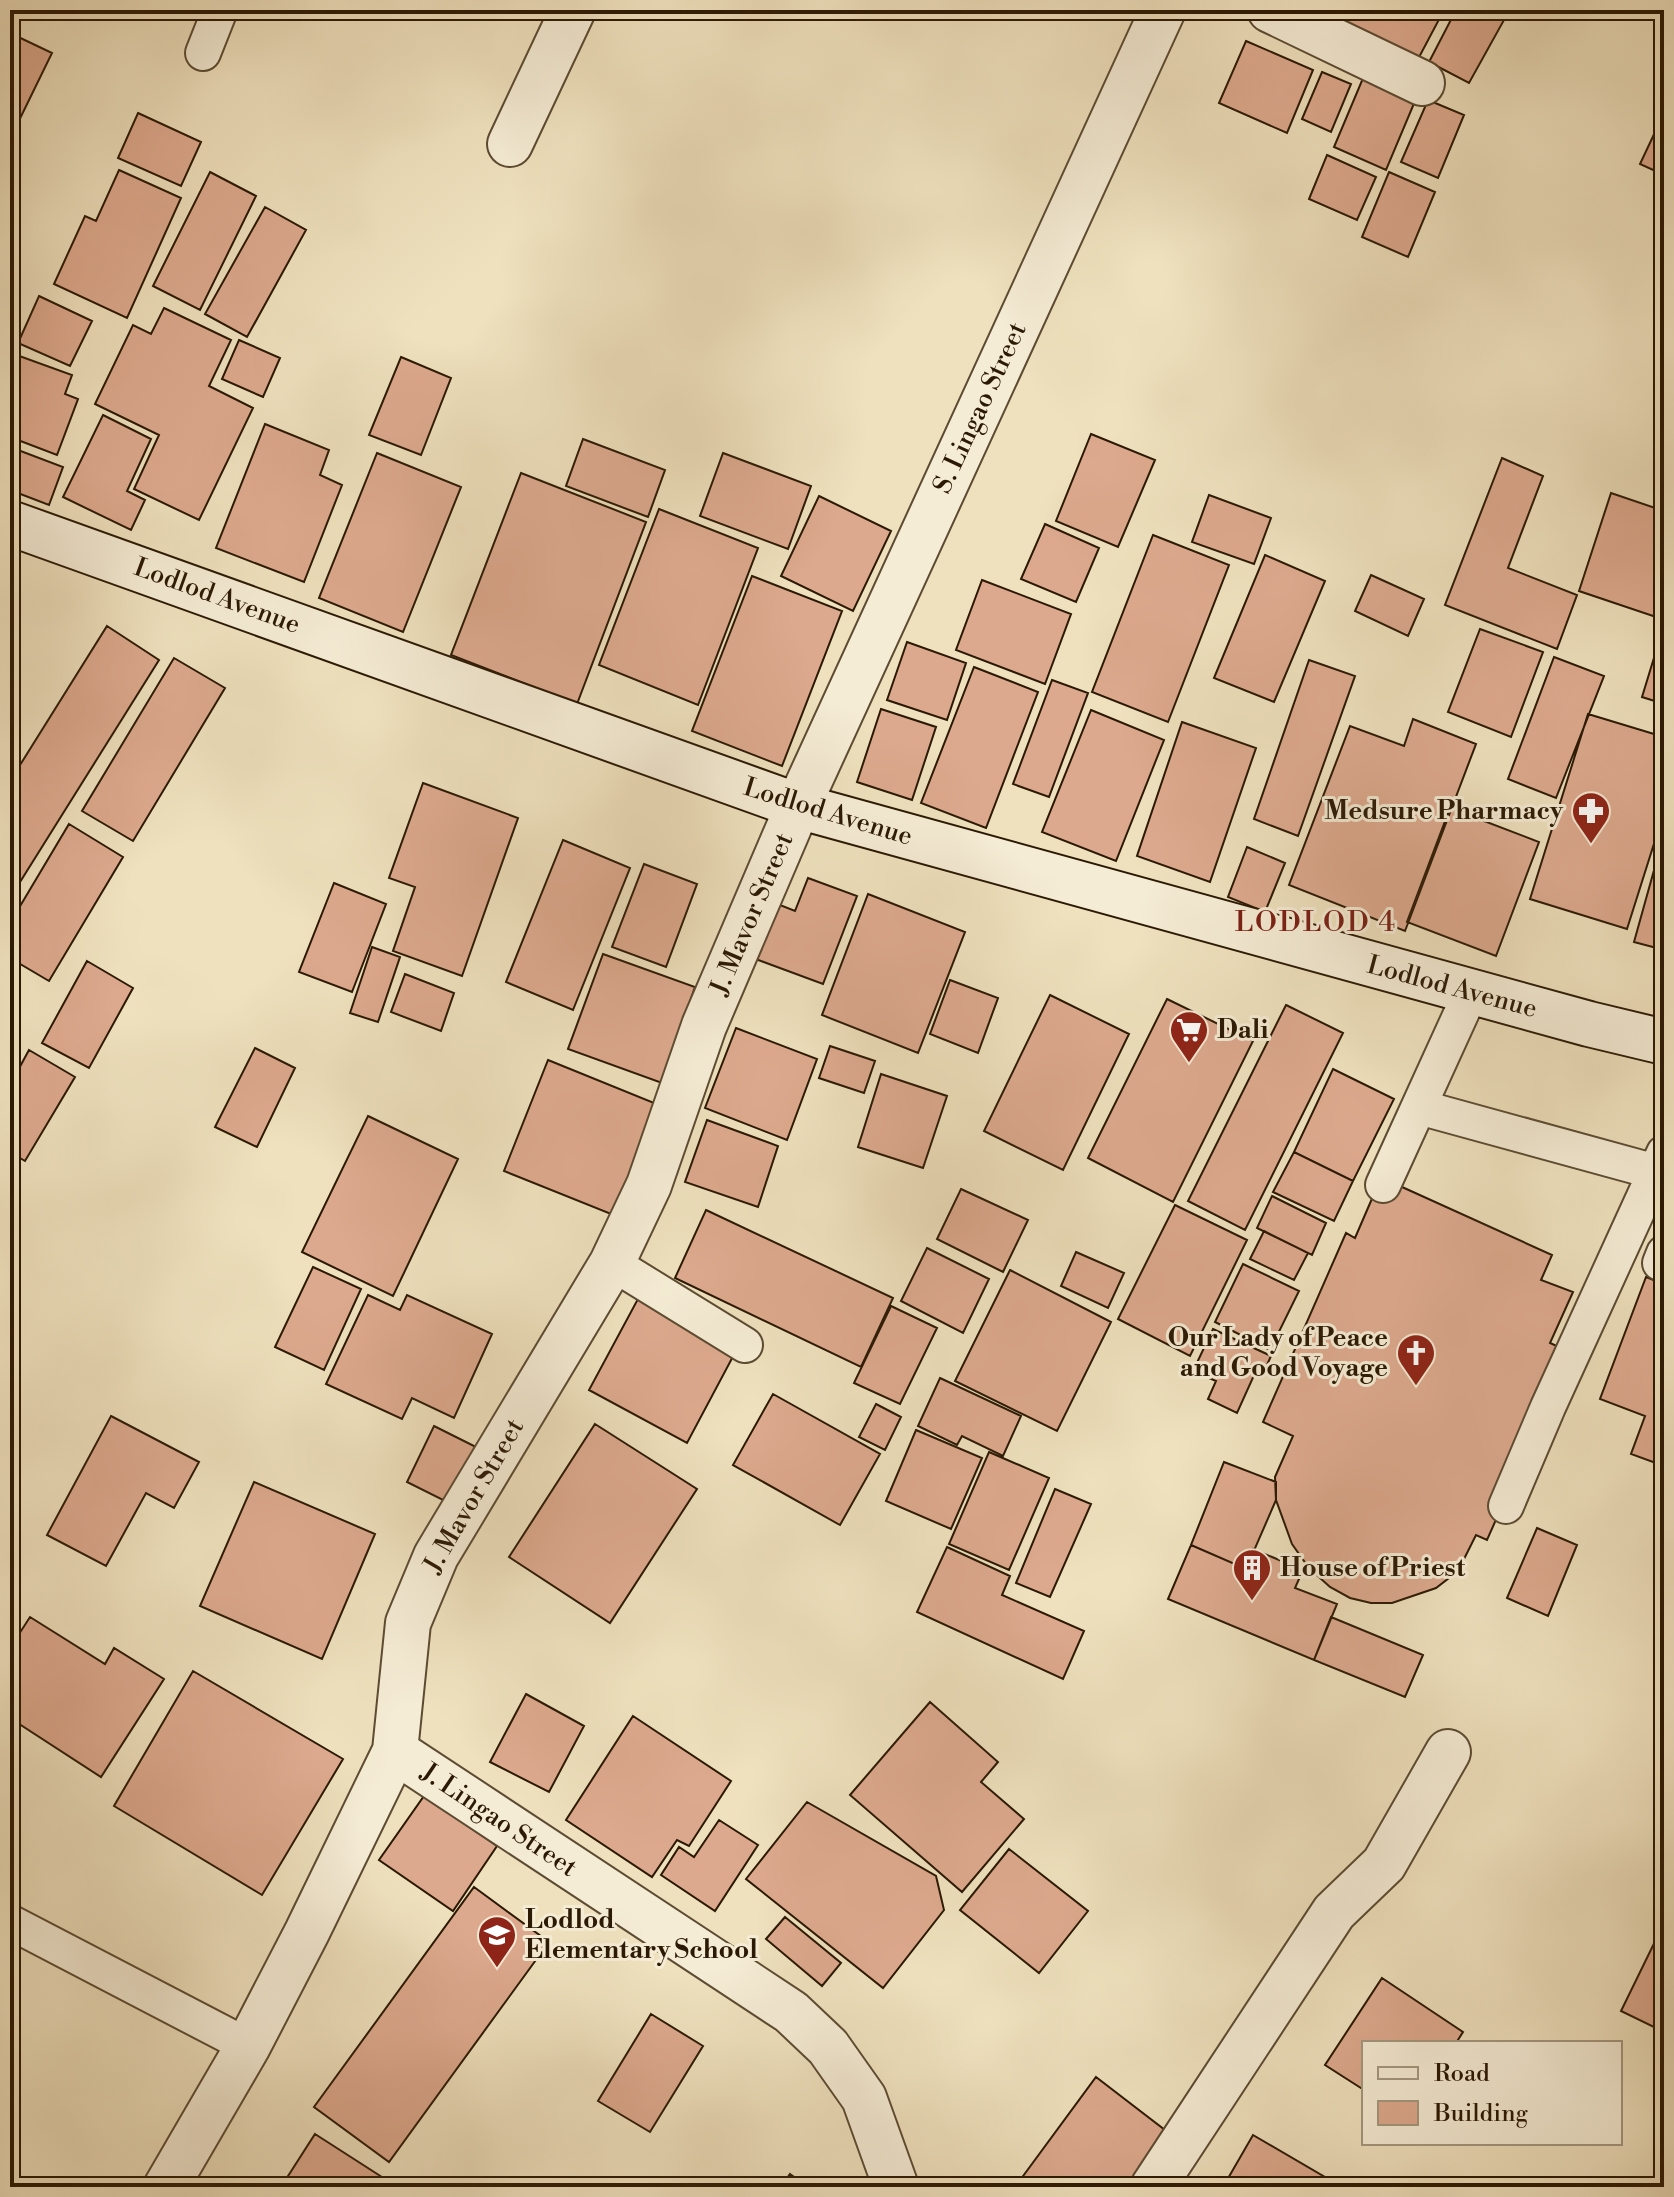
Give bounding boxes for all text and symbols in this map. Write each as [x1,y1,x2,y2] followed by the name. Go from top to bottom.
[926,317,1034,499] street label: S. Lingao Street
[129,551,305,641] street label: Lodlod Avenue
[740,771,916,853] street label: Lodlod Avenue
[1570,790,1612,845] pharmacy icon: Medsure Pharmacy
[1324,795,1564,827] place label: Medsure Pharmacy
[703,828,800,1001] street label: J. Mavor Street
[1235,905,1397,940] district label: LODLOD 4
[1363,949,1541,1025] street label: Lodlod Avenue
[1168,1009,1210,1064] supermarket icon: Dali
[1217,1014,1269,1046] place label: Dali
[1168,1322,1388,1384] place label: Our Lady of Peace and Good Voyage
[1395,1332,1437,1387] church icon: Our Lady of Peace and Good Voyage
[416,1413,531,1580] street label: J. Mavor Street
[1231,1547,1273,1602] building icon: House of Priest
[1280,1552,1466,1584] place label: House of Priest
[414,1755,583,1884] street label: J. Lingao Street
[525,1904,758,1966] place label: Lodlod Elementary School
[476,1914,518,1969] school or university icon: Lodlod Elementary School
[1362,2041,1622,2145] legend
[1434,2059,1490,2089] text: Road
[1433,2099,1528,2129] text: Building

